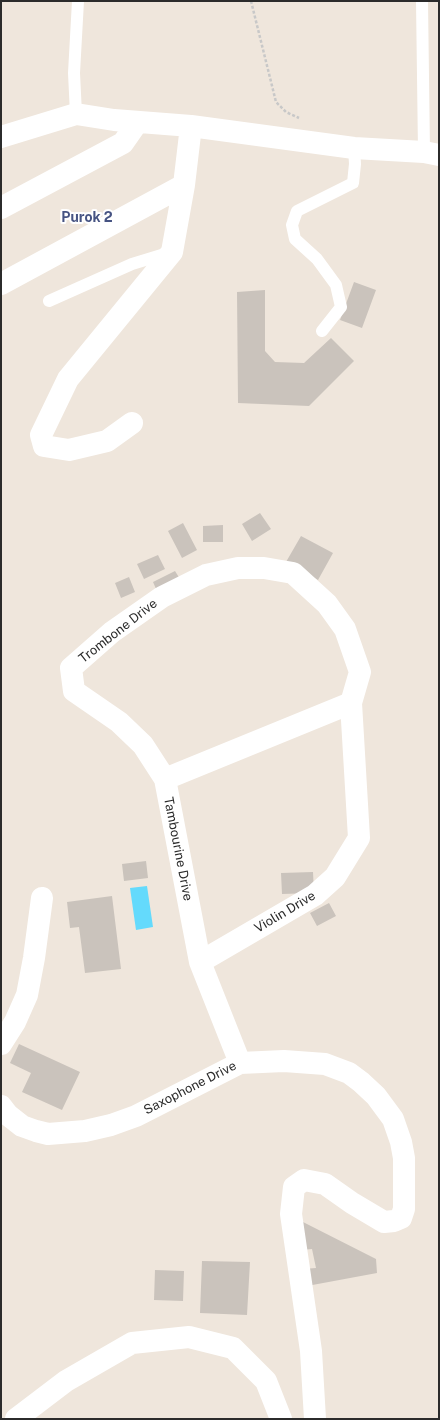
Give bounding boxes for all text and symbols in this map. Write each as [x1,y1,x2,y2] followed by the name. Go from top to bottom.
[61,210,113,226] district label: Purok 2
[76,596,160,666] street label: Trombone Drive
[160,796,196,902] street label: Tambourine Drive
[252,888,318,936] street label: Violin Drive
[141,1058,239,1118] street label: Saxophone Drive

